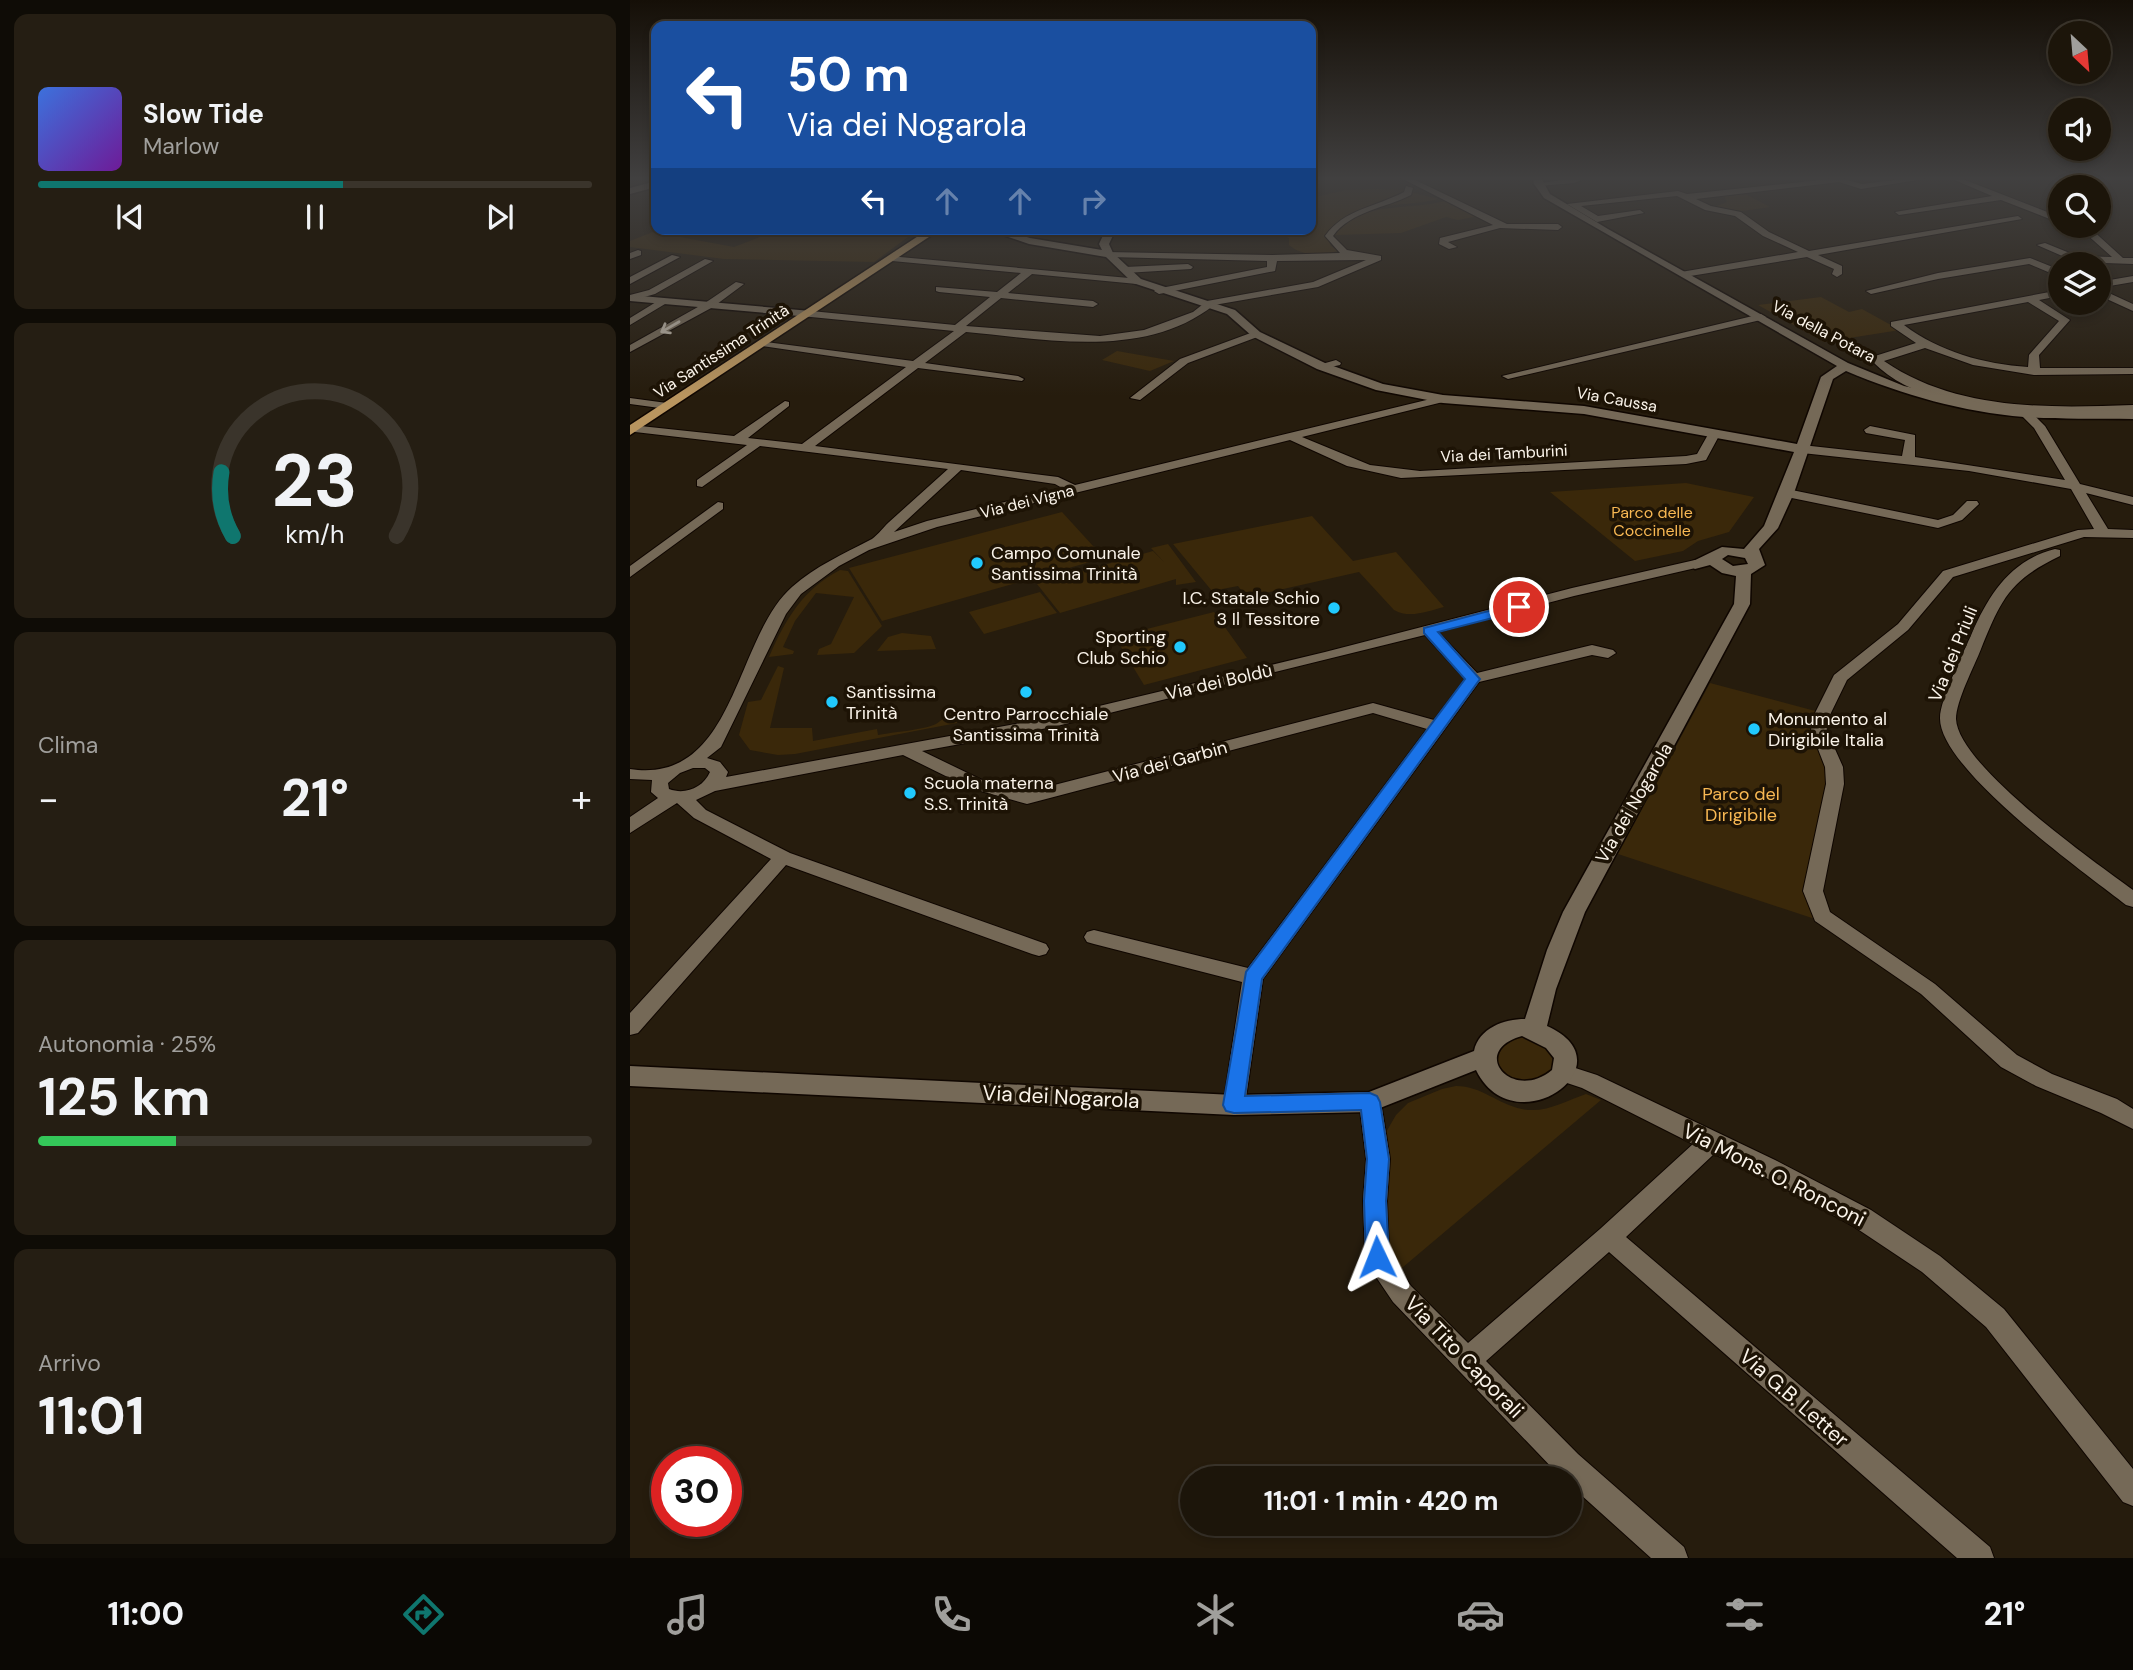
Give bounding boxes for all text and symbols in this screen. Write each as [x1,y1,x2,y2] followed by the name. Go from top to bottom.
[2048,21,2110,84] north arrow
[2048,21,2111,315] map controls
[787,42,910,106] text: 50 m
[672,49,763,140] icon: left
[143,97,264,131] text: Slow Tide
[2048,98,2111,161] button: sound
[787,104,1027,146] text: Via dei Nogarola
[143,131,219,161] text: Marlow
[2048,175,2111,238] button: search
[855,182,893,220] icon: left
[928,182,966,220] icon: ahead
[1001,182,1039,220] icon: ahead
[1074,182,1112,220] icon: right
[111,198,149,236] icon: previous
[296,198,334,236] icon: pause
[481,198,519,236] icon: next
[2048,252,2111,315] button: layers
[1768,295,1879,368] street label: Via della Potara
[649,300,793,403] street label: Via Santissima Trinità
[660,321,680,335] one-way arrow
[1575,382,1659,417] street label: Via Caussa
[272,435,358,530] text: 23
[1440,440,1568,467] street label: Via dei Tamburini
[978,480,1076,523] street label: Via dei Vigna
[1611,502,1693,541] park label: Parco delle Coccinelle
[285,518,345,551] text: km/h
[991,541,1141,586] place label: Campo Comunale Santissima Trinità
[969,555,985,571] marker: Campo Comunale Santissima Trinità
[1489,577,1549,637] pin
[1183,586,1320,631] place label: I.C. Statale Schio 3 Il Tessitore
[1500,588,1538,626] icon: arrive
[1326,600,1342,616] marker: I.C. Statale Schio 3 Il Tessitore
[1923,602,1983,706] street label: Via dei Priuli
[1077,625,1166,670] place label: Sporting Club Schio
[1172,639,1188,655] marker: Sporting Club Schio
[1163,658,1275,706] street label: Via dei Boldù
[846,680,936,725] place label: Santissima Trinità
[1018,684,1034,700] marker: Centro Parrocchiale Santissima Trinità
[824,694,840,710] marker: Santissima Trinità
[943,702,1109,747] place label: Centro Parrocchiale Santissima Trinità
[1768,707,1887,752] place label: Monumento al Dirigibile Italia
[1746,721,1762,737] marker: Monumento al Dirigibile Italia
[38,730,98,760] text: Clima
[1110,735,1230,789] street label: Via dei Garbin
[1590,739,1678,867] street label: Via dei Nogarola
[281,764,349,832] text: 21°
[924,771,1054,816] place label: Scuola materna S.S. Trinità
[38,774,59,824] text: −
[571,774,592,824] text: +
[1702,782,1780,827] park label: Parco del Dirigibile
[902,785,918,801] marker: Scuola materna S.S. Trinità
[38,1029,216,1059] text: Autonomia · 25%
[38,1063,210,1131] text: 125 km
[982,1079,1140,1115] street label: Via dei Nogarola
[1678,1117,1870,1233] street label: Via Mons. O. Ronconi
[1340,1220,1414,1294] position arrow
[1398,1290,1530,1424] street label: Via Tito Caporali
[1733,1343,1855,1454] street label: Via G.B. Letter
[38,1348,101,1378] text: Arrivo
[38,1382,145,1450] text: 11:01
[651,1446,742,1537] speed limit sign: 30
[1264,1484,1498,1518] text: 11:01 · 1 min · 420 m
[399,1590,448,1639] icon: directions
[663,1590,712,1639] icon: music
[927,1590,976,1639] icon: phone
[1191,1590,1240,1639] icon: climate
[1456,1590,1505,1639] icon: car
[1720,1590,1769,1639] icon: filters
[108,1593,184,1635] text: 11:00
[1984,1593,2025,1635] text: 21°

